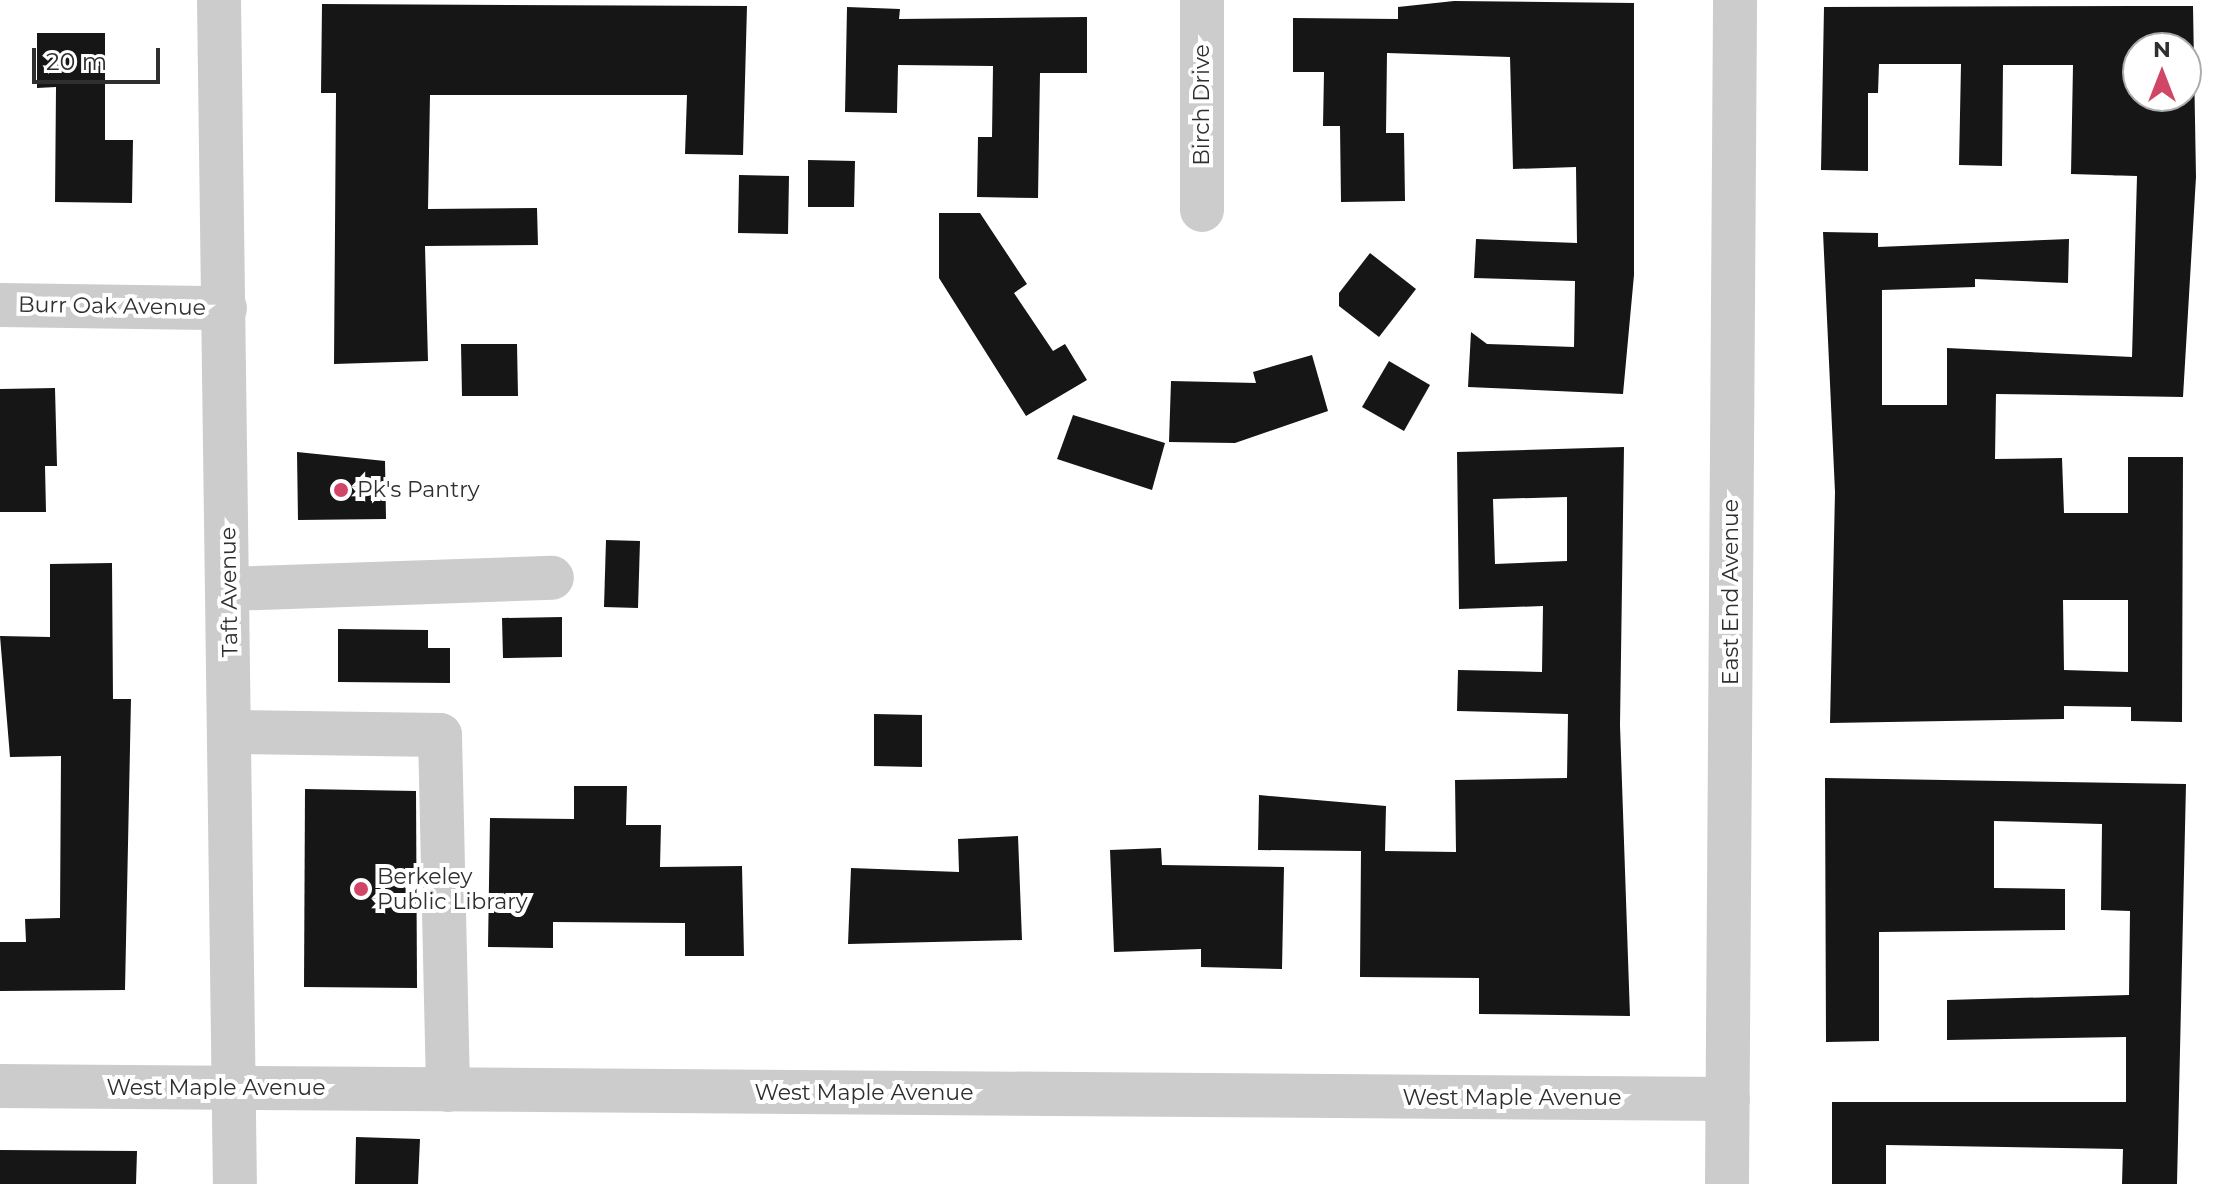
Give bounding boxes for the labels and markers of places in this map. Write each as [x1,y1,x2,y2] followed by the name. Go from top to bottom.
[357,477,480,503] place label: Pk's Pantry
[332,481,350,499] marker: Pk's Pantry
[377,863,528,914] place label: Berkeley Public Library
[352,880,370,898] marker: Berkeley Public Library

